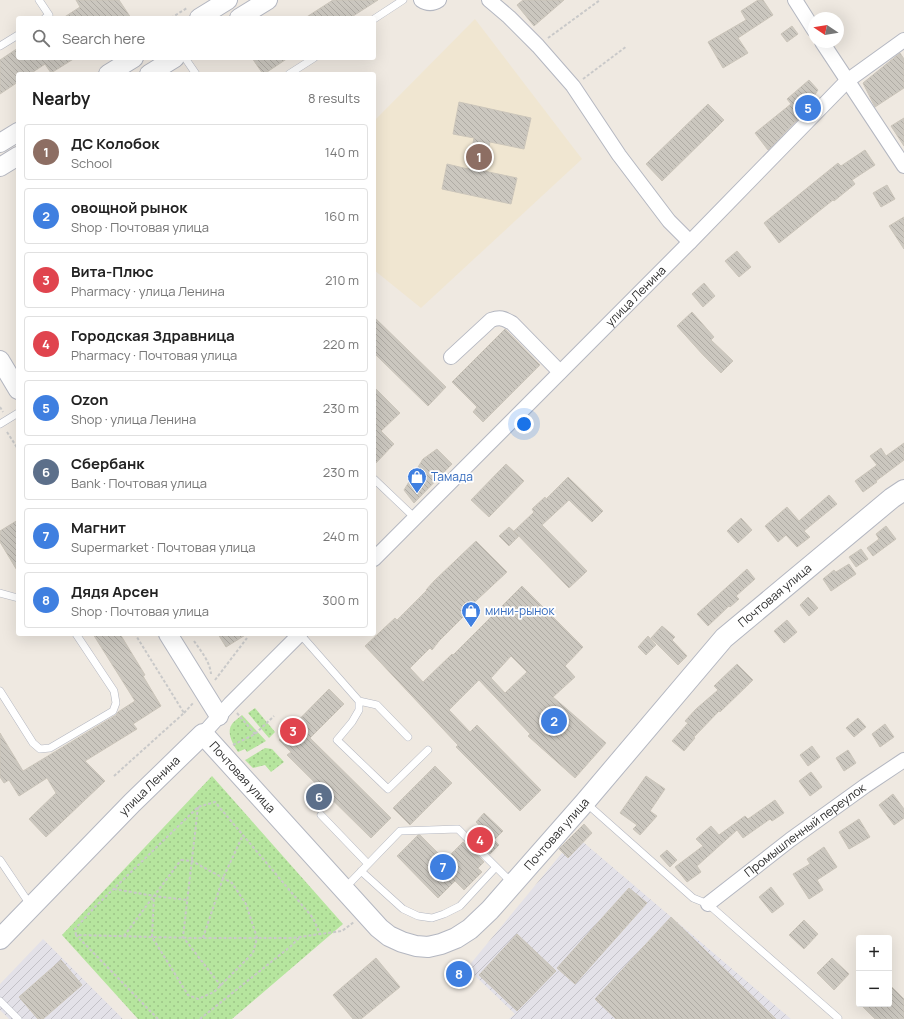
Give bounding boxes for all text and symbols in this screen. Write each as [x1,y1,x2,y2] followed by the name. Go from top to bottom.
[808,12,844,48] north arrow
[16,16,376,60] search box
[30,27,52,49] icon: search
[62,28,145,49] text: Search here
[32,87,90,110] text: Nearby
[308,89,360,107] text: 8 results
[795,93,821,123] pin: 5
[71,133,159,154] text: ДС Колобок
[466,142,492,172] pin: 1
[43,143,49,161] text: 1
[325,143,359,161] text: 140 m
[71,154,112,172] text: School
[71,197,187,218] text: овощной рынок
[42,207,50,225] text: 2
[324,207,359,225] text: 160 m
[71,218,209,236] text: Shop · Почтовая улица
[71,261,154,282] text: Вита-Плюс
[602,262,670,330] street label: улица Ленина
[42,271,50,289] text: 3
[325,271,359,289] text: 210 m
[71,282,225,300] text: Pharmacy · улица Ленина
[71,325,235,346] text: Городская Здравница
[42,335,50,353] text: 4
[323,335,359,353] text: 220 m
[71,346,237,364] text: Pharmacy · Почтовая улица
[71,389,108,410] text: Ozon
[42,399,50,417] text: 5
[323,399,359,417] text: 230 m
[71,410,196,428] text: Shop · улица Ленина
[514,414,534,434] your location
[71,453,144,474] text: Сбербанк
[42,463,50,481] text: 6
[323,463,359,481] text: 230 m
[406,466,428,494] shop icon: Тамада
[431,468,473,485] place label: Тамада
[71,474,207,492] text: Bank · Почтовая улица
[71,517,126,538] text: Магнит
[43,527,49,545] text: 7
[323,527,359,545] text: 240 m
[71,538,256,556] text: Supermarket · Почтовая улица
[734,560,815,631] street label: Почтовая улица
[71,581,159,602] text: Дядя Арсен
[42,591,50,609] text: 8
[322,591,359,609] text: 300 m
[460,600,482,628] shop icon: мини-рынок
[71,602,209,620] text: Shop · Почтовая улица
[485,602,555,619] place label: мини-рынок
[541,706,567,736] pin: 2
[280,716,306,746] pin: 3
[206,738,280,816] street label: Почтовая улица
[115,752,184,820] street label: улица Ленина
[741,779,870,881] street label: Промышленный переулок
[306,782,332,812] pin: 6
[520,794,593,874] street label: Почтовая улица
[467,825,493,855] pin: 4
[430,852,456,882] pin: 7
[856,935,892,1007] map controls
[856,935,892,971] button: +
[446,959,472,989] pin: 8
[856,971,892,1007] button: −

